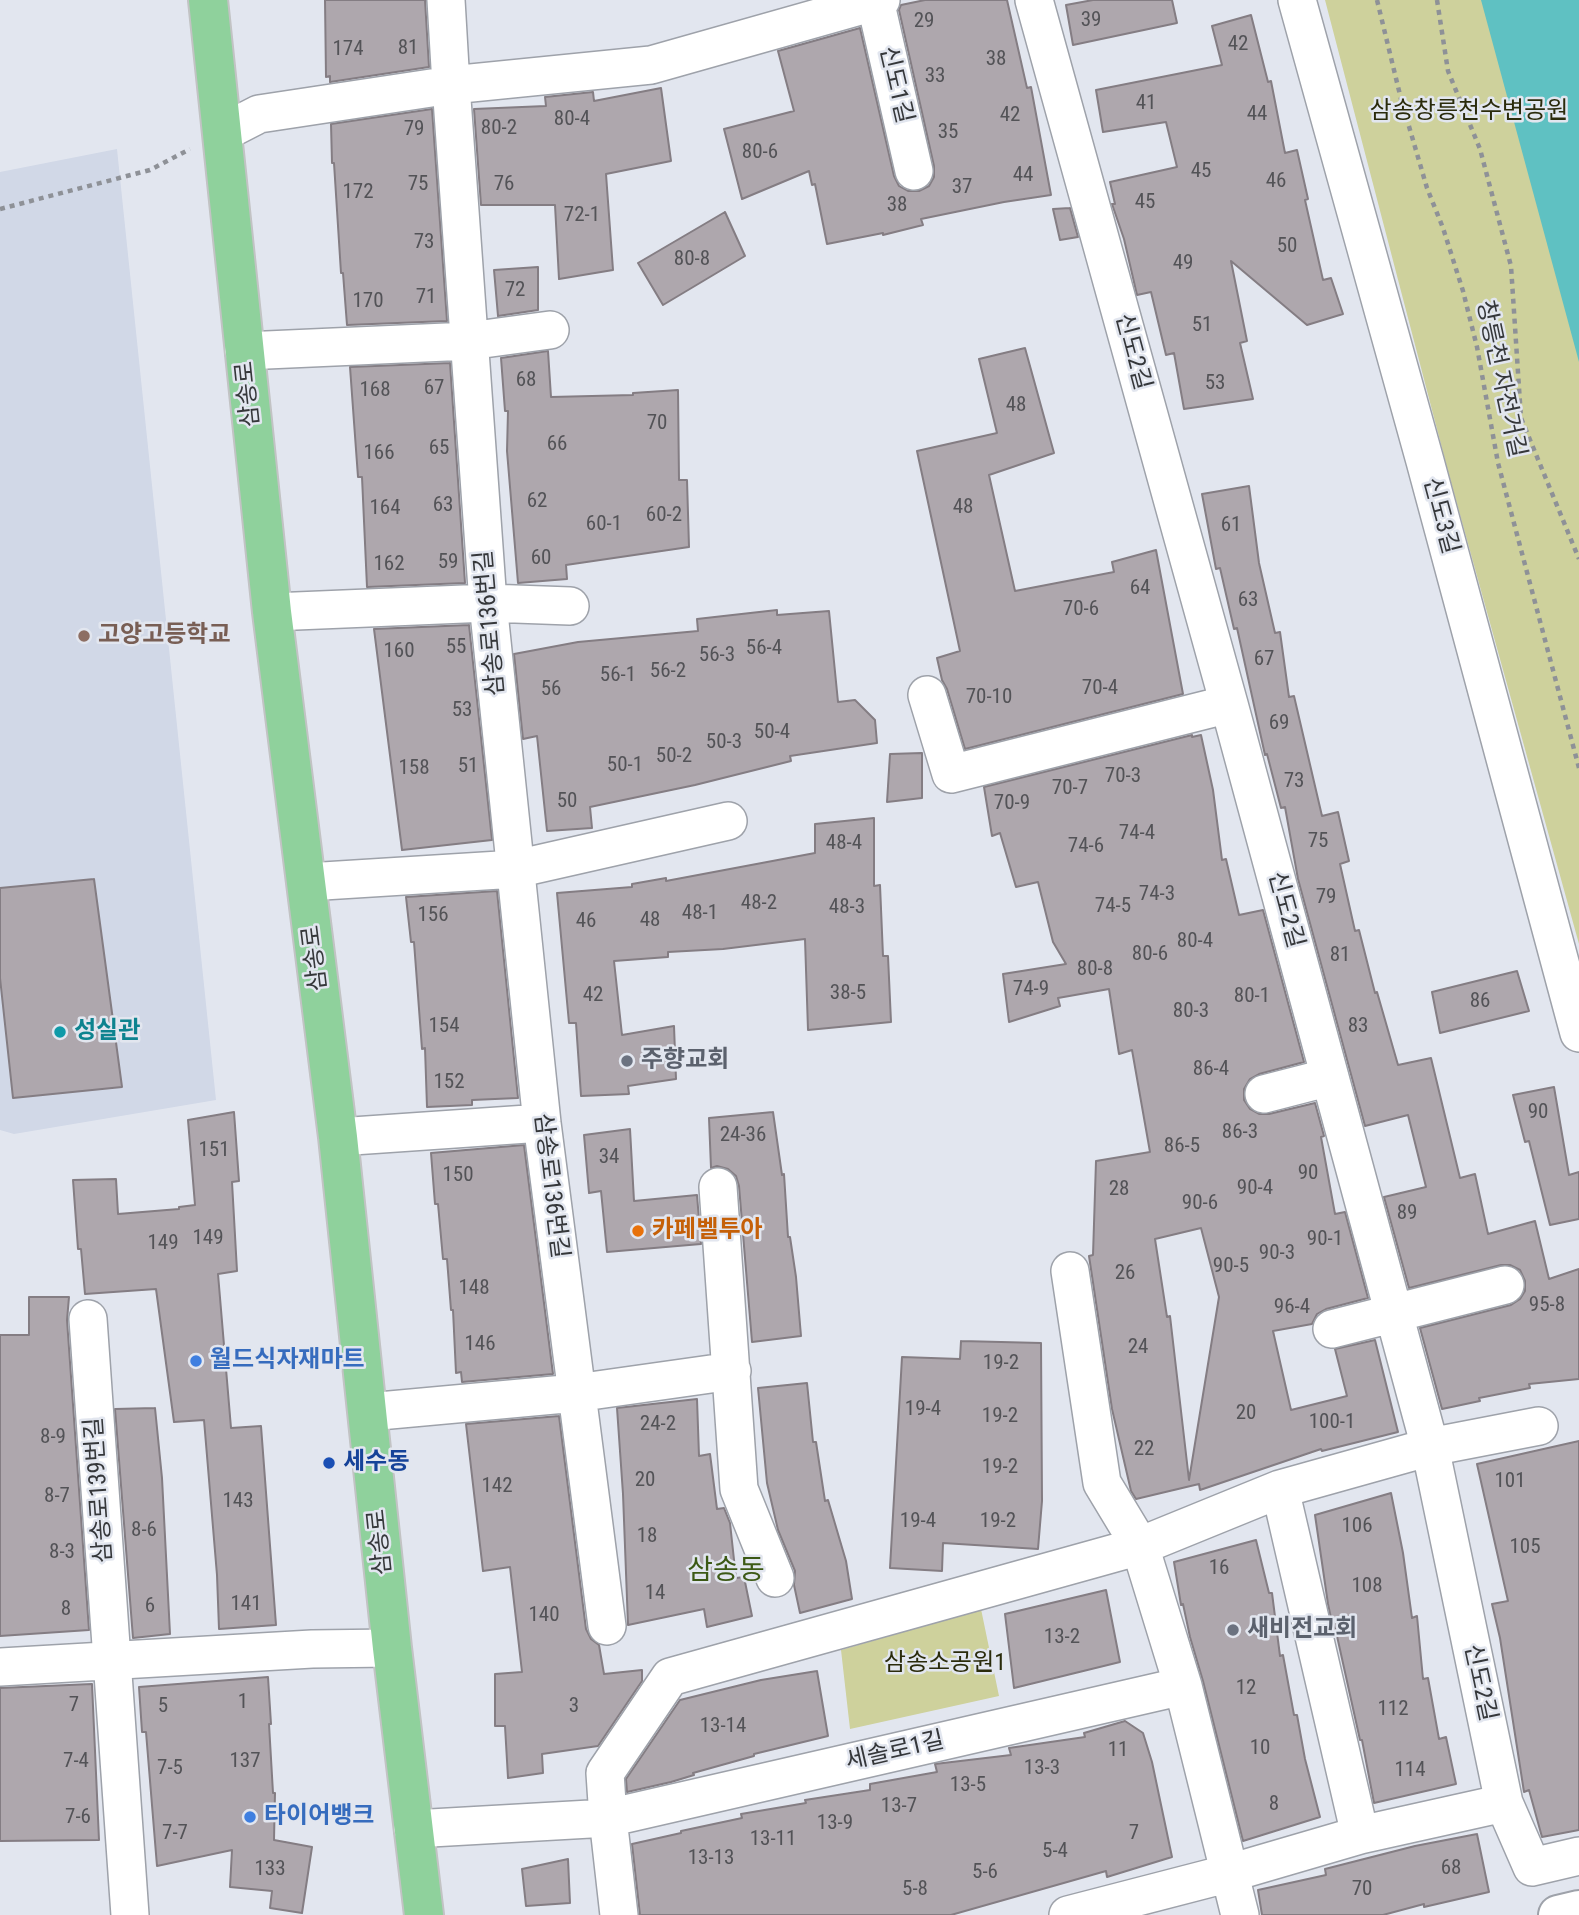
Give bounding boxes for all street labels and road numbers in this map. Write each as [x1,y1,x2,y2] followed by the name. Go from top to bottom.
[872,44,918,126] street label: 신도1길
[1469,298,1531,460] street label: 창릉천 자전거길
[1108,311,1156,393] street label: 신도2길
[231,360,267,428] street label: 삼송로
[1416,475,1464,557] street label: 신도3길
[470,549,512,697] street label: 삼송로136번길
[1261,869,1309,951] street label: 신도2길
[298,923,334,993] street label: 삼송로
[527,1112,573,1260] street label: 삼송로136번길
[81,1416,119,1564] street label: 삼송로139번길
[363,1508,399,1576] street label: 삼송로
[1457,1642,1501,1724] street label: 신도2길
[843,1727,947,1777] street label: 세솔로1길

